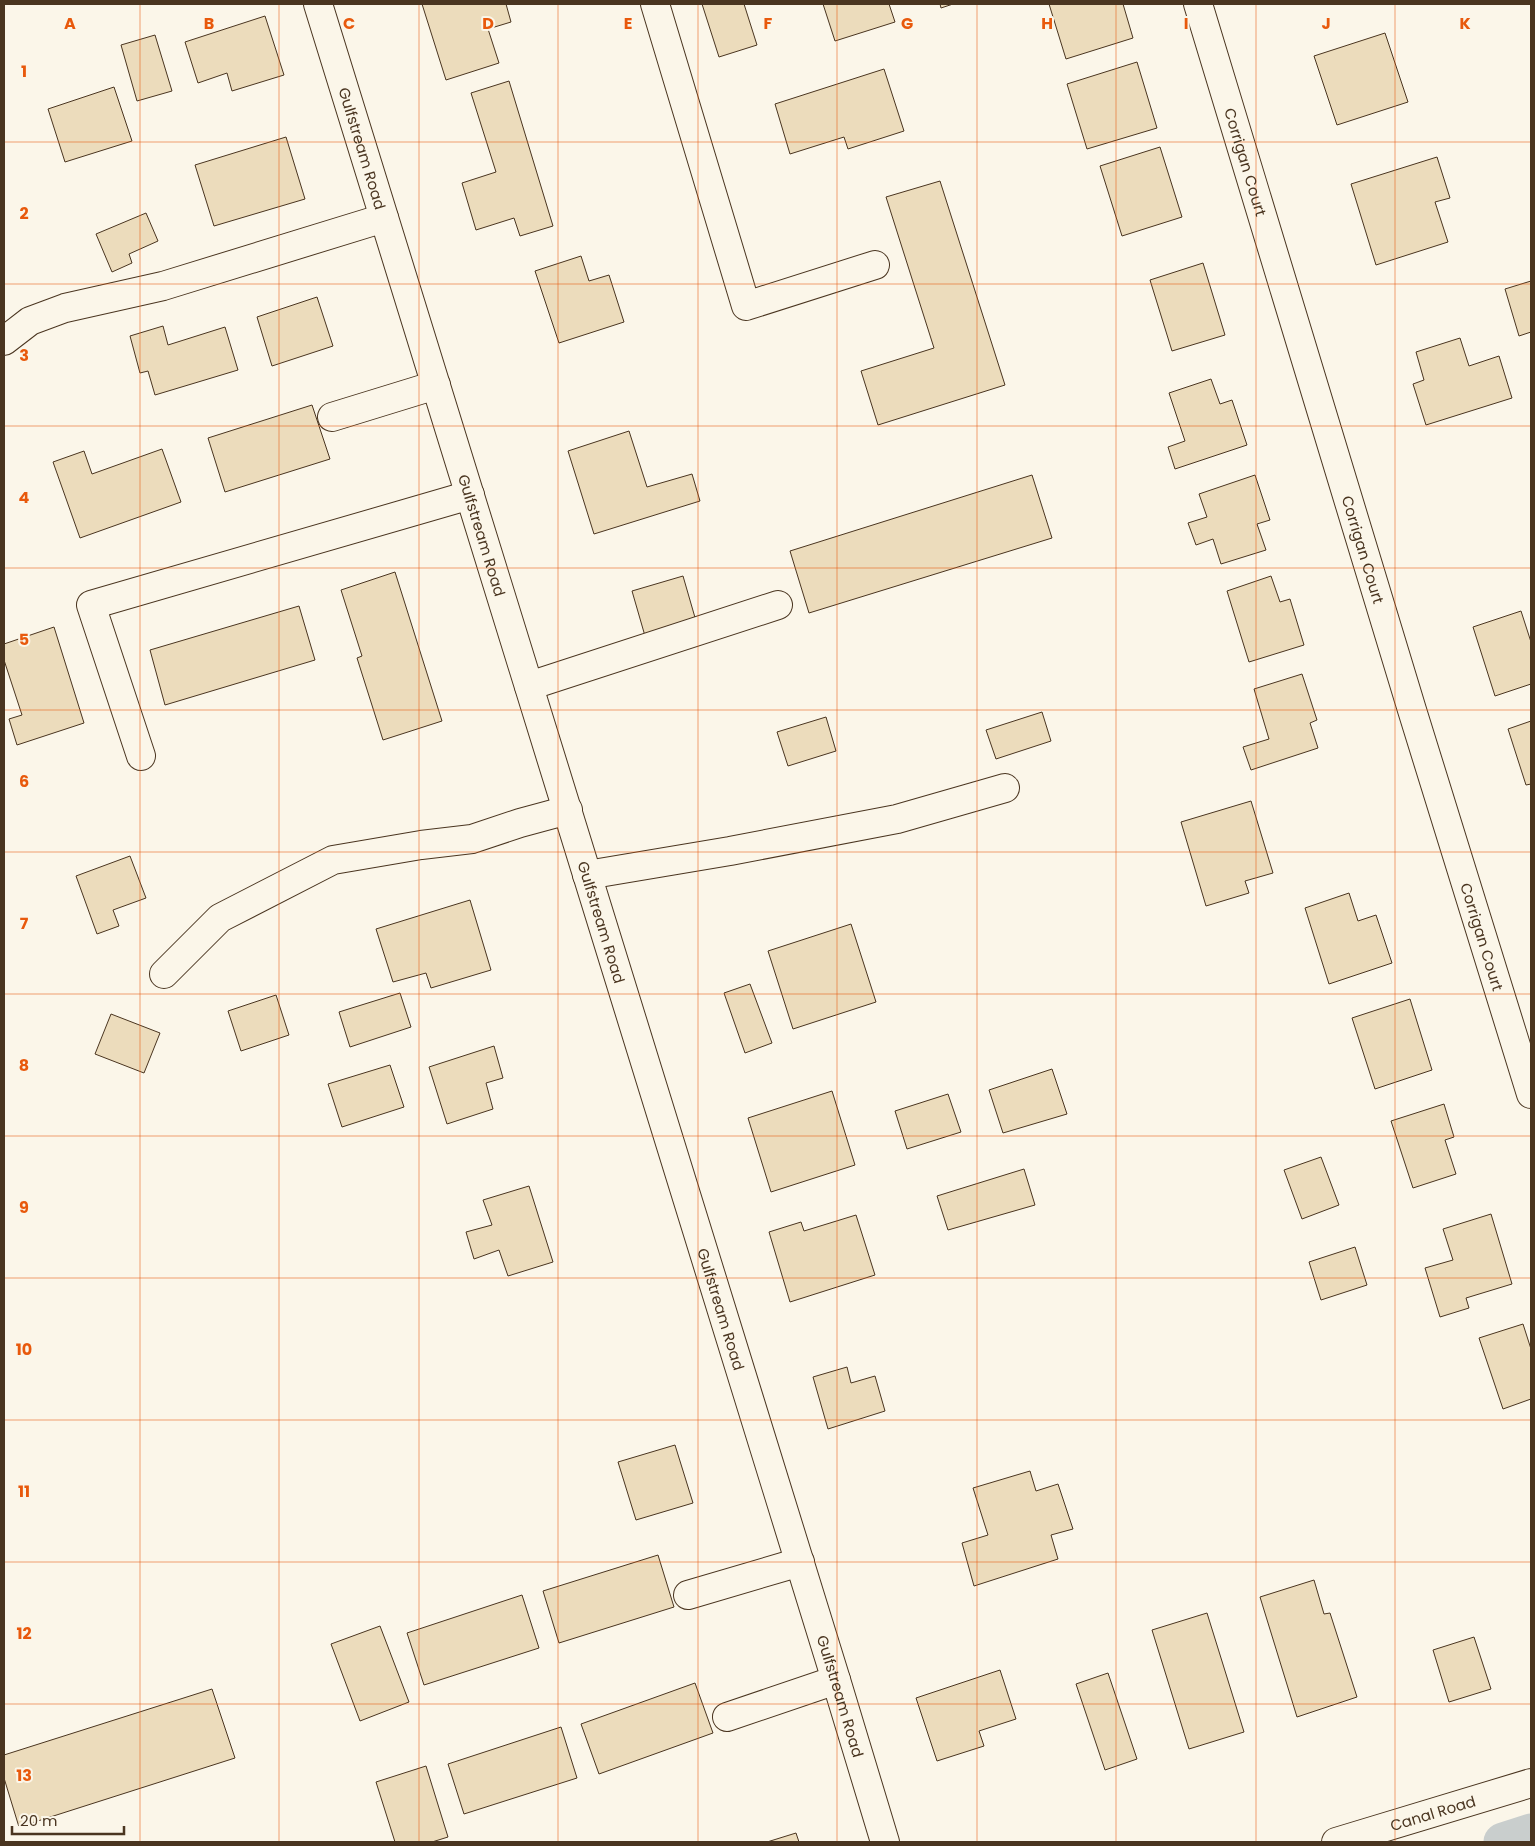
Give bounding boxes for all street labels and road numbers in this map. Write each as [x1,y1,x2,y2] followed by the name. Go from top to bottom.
[334,85,391,212] street label: Gulfstream Road
[1220,105,1272,219] street label: Corrigan Court
[453,472,511,599] street label: Gulfstream Road
[1337,493,1390,606] street label: Corrigan Court
[573,858,631,986] street label: Gulfstream Road
[1456,880,1509,993] street label: Corrigan Court
[693,1245,750,1373] street label: Gulfstream Road
[812,1632,869,1760] street label: Gulfstream Road
[1387,1790,1478,1836] street label: Canal Road

